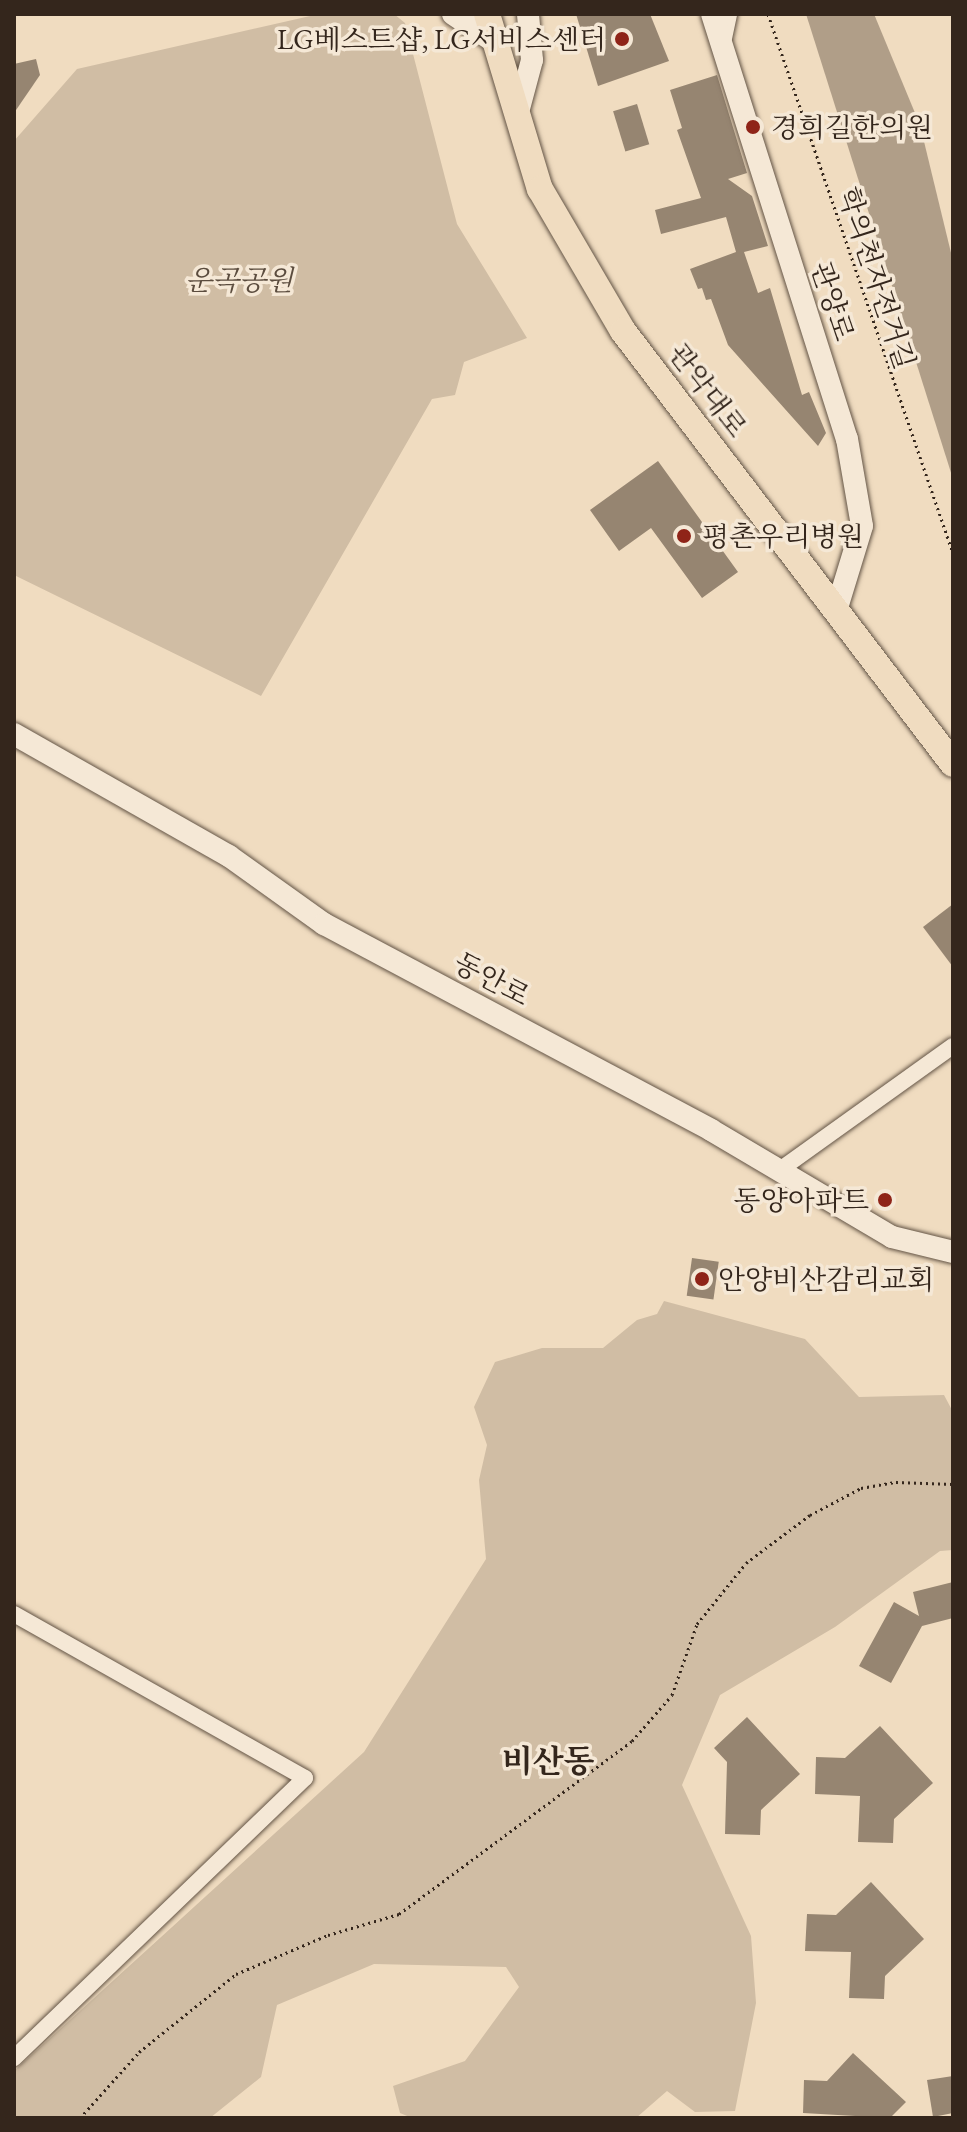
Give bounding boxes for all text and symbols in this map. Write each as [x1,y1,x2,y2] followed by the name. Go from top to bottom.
[277,22,606,56] place label: LG베스트샵, LG서비스센터
[613,30,631,48] marker: LG베스트샵, LG서비스센터
[771,110,933,144] place label: 경희길한의원
[742,116,764,138] marker: 경희길한의원
[832,183,922,373] street label: 학의천자전거길
[804,257,862,345] street label: 관양로
[185,263,293,297] park label: 운곡공원
[662,337,754,443] street label: 관악대로
[702,519,864,553] place label: 평촌우리병원
[673,525,695,547] marker: 평촌우리병원
[448,945,536,1013] street label: 동안로
[734,1183,869,1217] place label: 동양아파트
[876,1191,894,1209] marker: 동양아파트
[718,1262,934,1296] place label: 안양비산감리교회
[693,1270,711,1288] marker: 안양비산감리교회
[502,1742,594,1780] district label: 비산동

